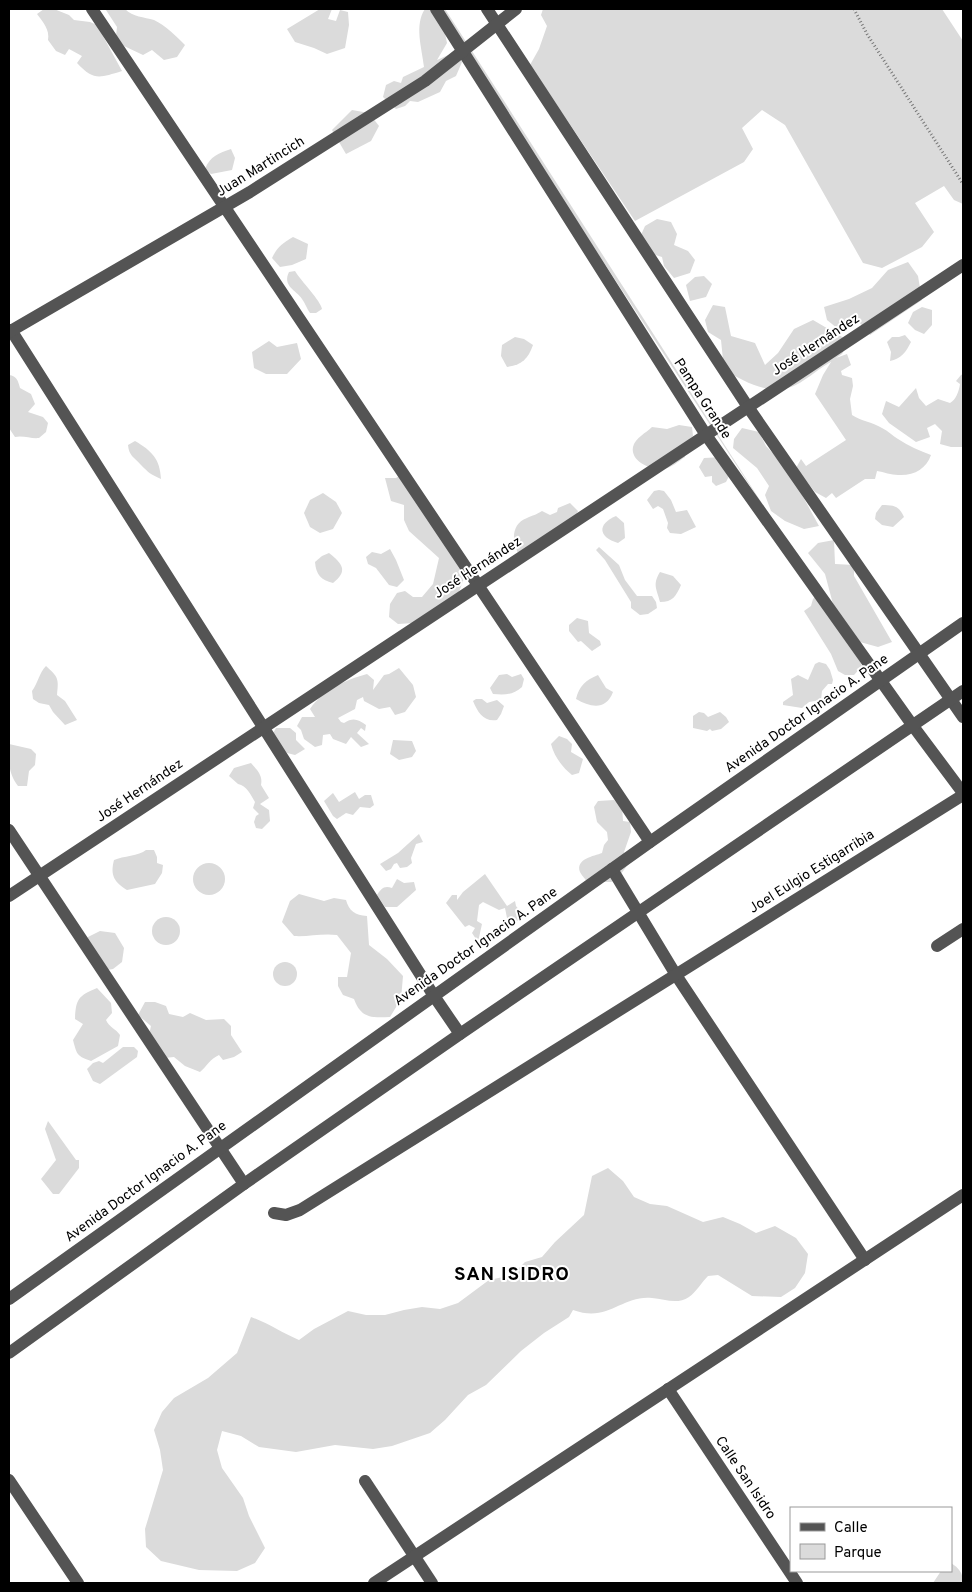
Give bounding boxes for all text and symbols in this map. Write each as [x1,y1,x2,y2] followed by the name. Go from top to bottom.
[214,133,308,201] street label: Juan Martincich
[769,310,863,380] street label: José Hernández
[670,355,734,443] street label: Pampa Grande
[431,533,525,603] street label: José Hernández
[722,651,892,777] street label: Avenida Doctor Ignacio A. Pane
[93,756,187,826] street label: José Hernández
[746,827,878,917] street label: Joel Eulgio Estigarribia
[391,884,561,1010] street label: Avenida Doctor Ignacio A. Pane
[62,1118,230,1246] street label: Avenida Doctor Ignacio A. Pane
[454,1263,570,1287] district label: SAN ISIDRO
[711,1433,779,1523] street label: Calle San Isidro
[790,1507,952,1572] legend
[834,1519,868,1538] text: Calle
[834,1544,882,1563] text: Parque

